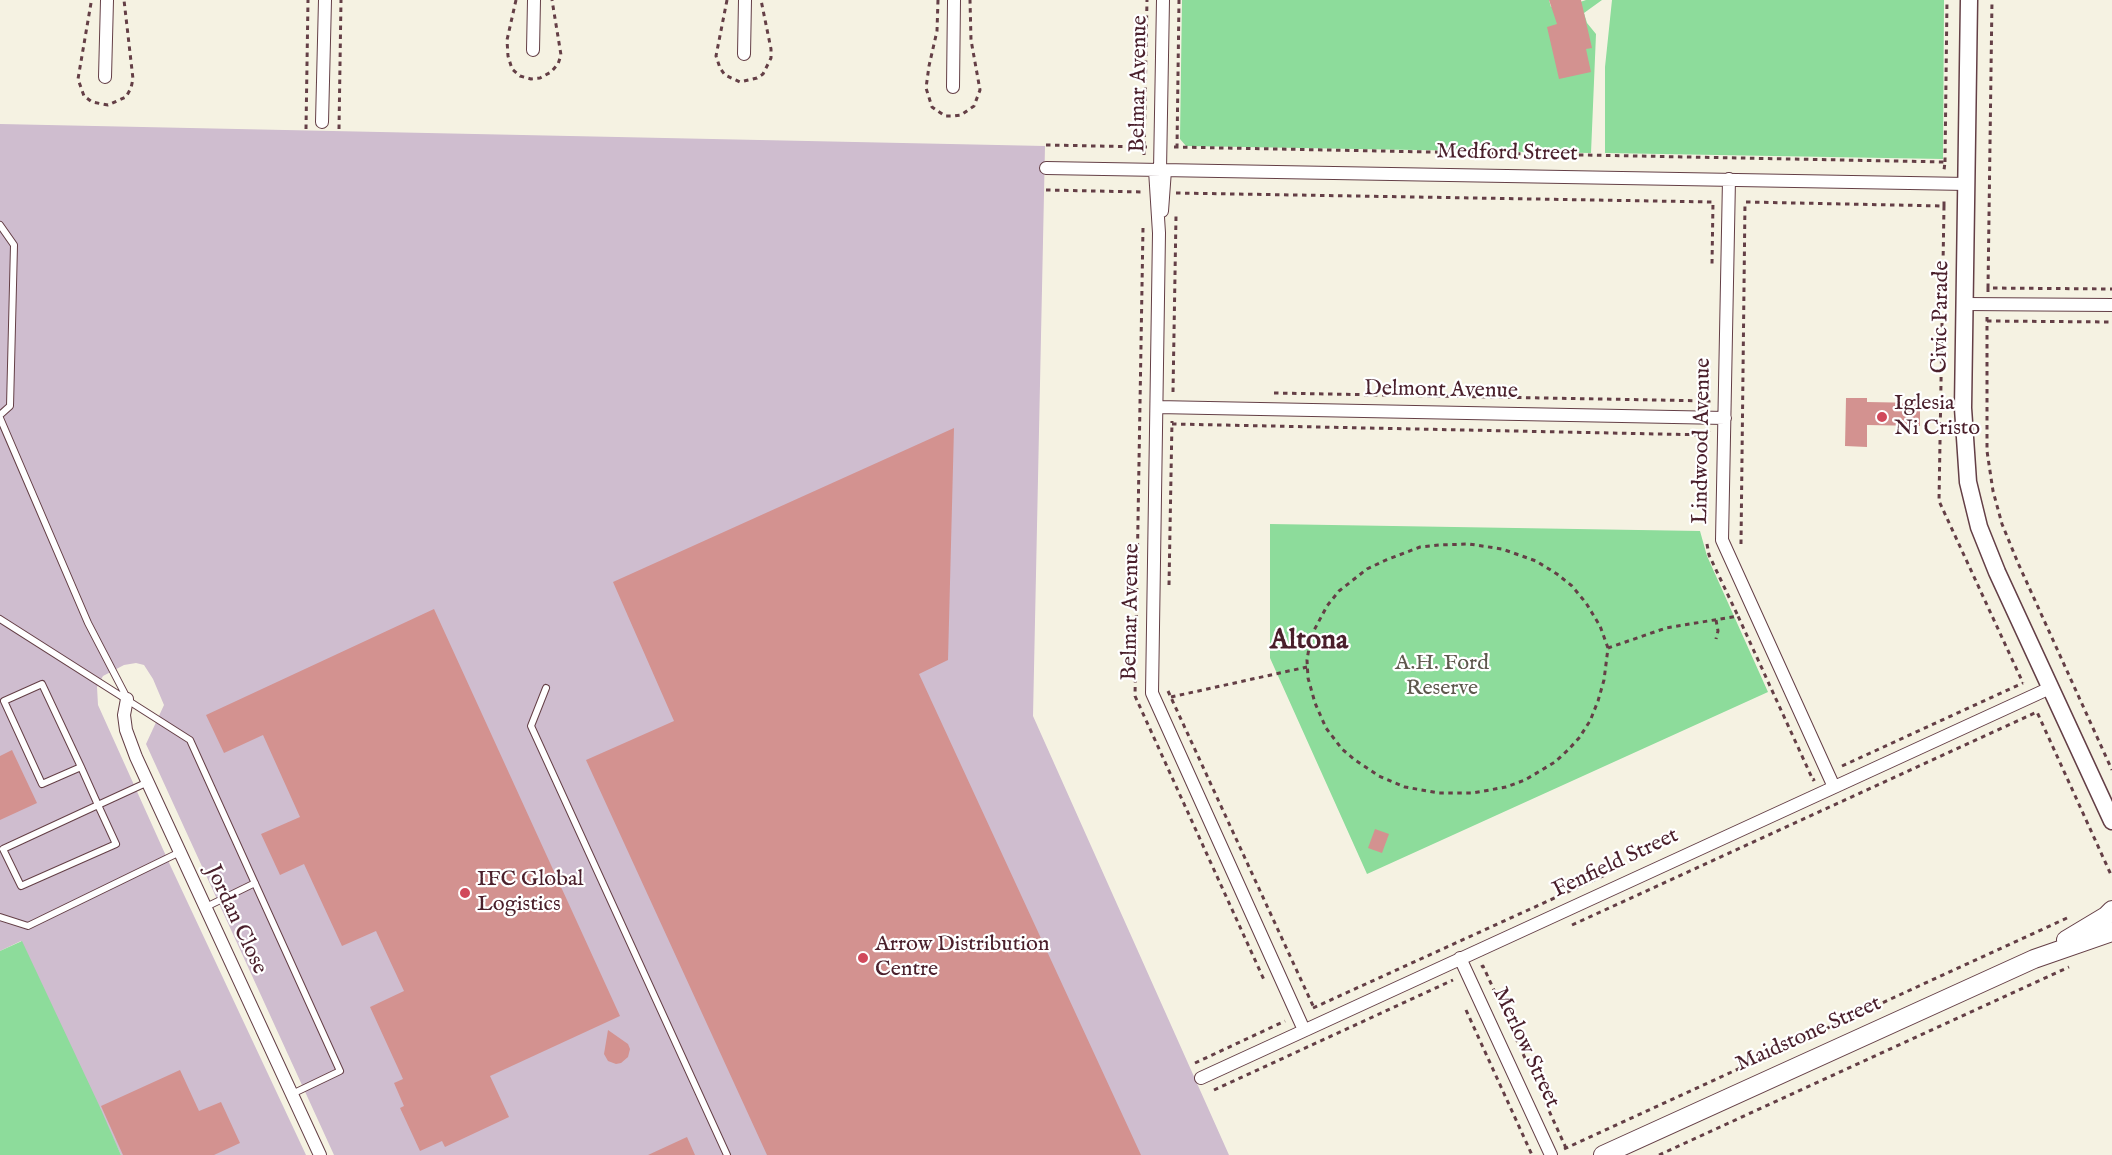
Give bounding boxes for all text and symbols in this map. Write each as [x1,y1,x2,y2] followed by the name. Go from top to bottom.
[1126,15,1154,153] street label: Belmar Avenue
[1436,140,1578,168] street label: Medford Street
[1928,260,1956,374] street label: Civic Parade
[1688,358,1718,524] street label: Lindwood Avenue
[1364,376,1518,406] street label: Delmont Avenue
[1894,391,1980,442] place label: Iglesia Ni Cristo
[1875,410,1889,424] marker: Iglesia Ni Cristo
[1118,543,1146,681] street label: Belmar Avenue
[1270,625,1348,659] district label: Altona
[1395,651,1489,702] park label: A.H. Ford Reserve
[1549,823,1683,905] street label: Fenfield Street
[198,861,272,979] street label: Jordan Close
[477,867,583,918] place label: IFC Global Logistics
[458,886,472,900] marker: IFC Global Logistics
[875,932,1049,984] place label: Arrow Distribution Centre
[856,951,870,965] marker: Arrow Distribution Centre
[1486,983,1564,1113] street label: Merlow Street
[1732,991,1886,1079] street label: Maidstone Street

